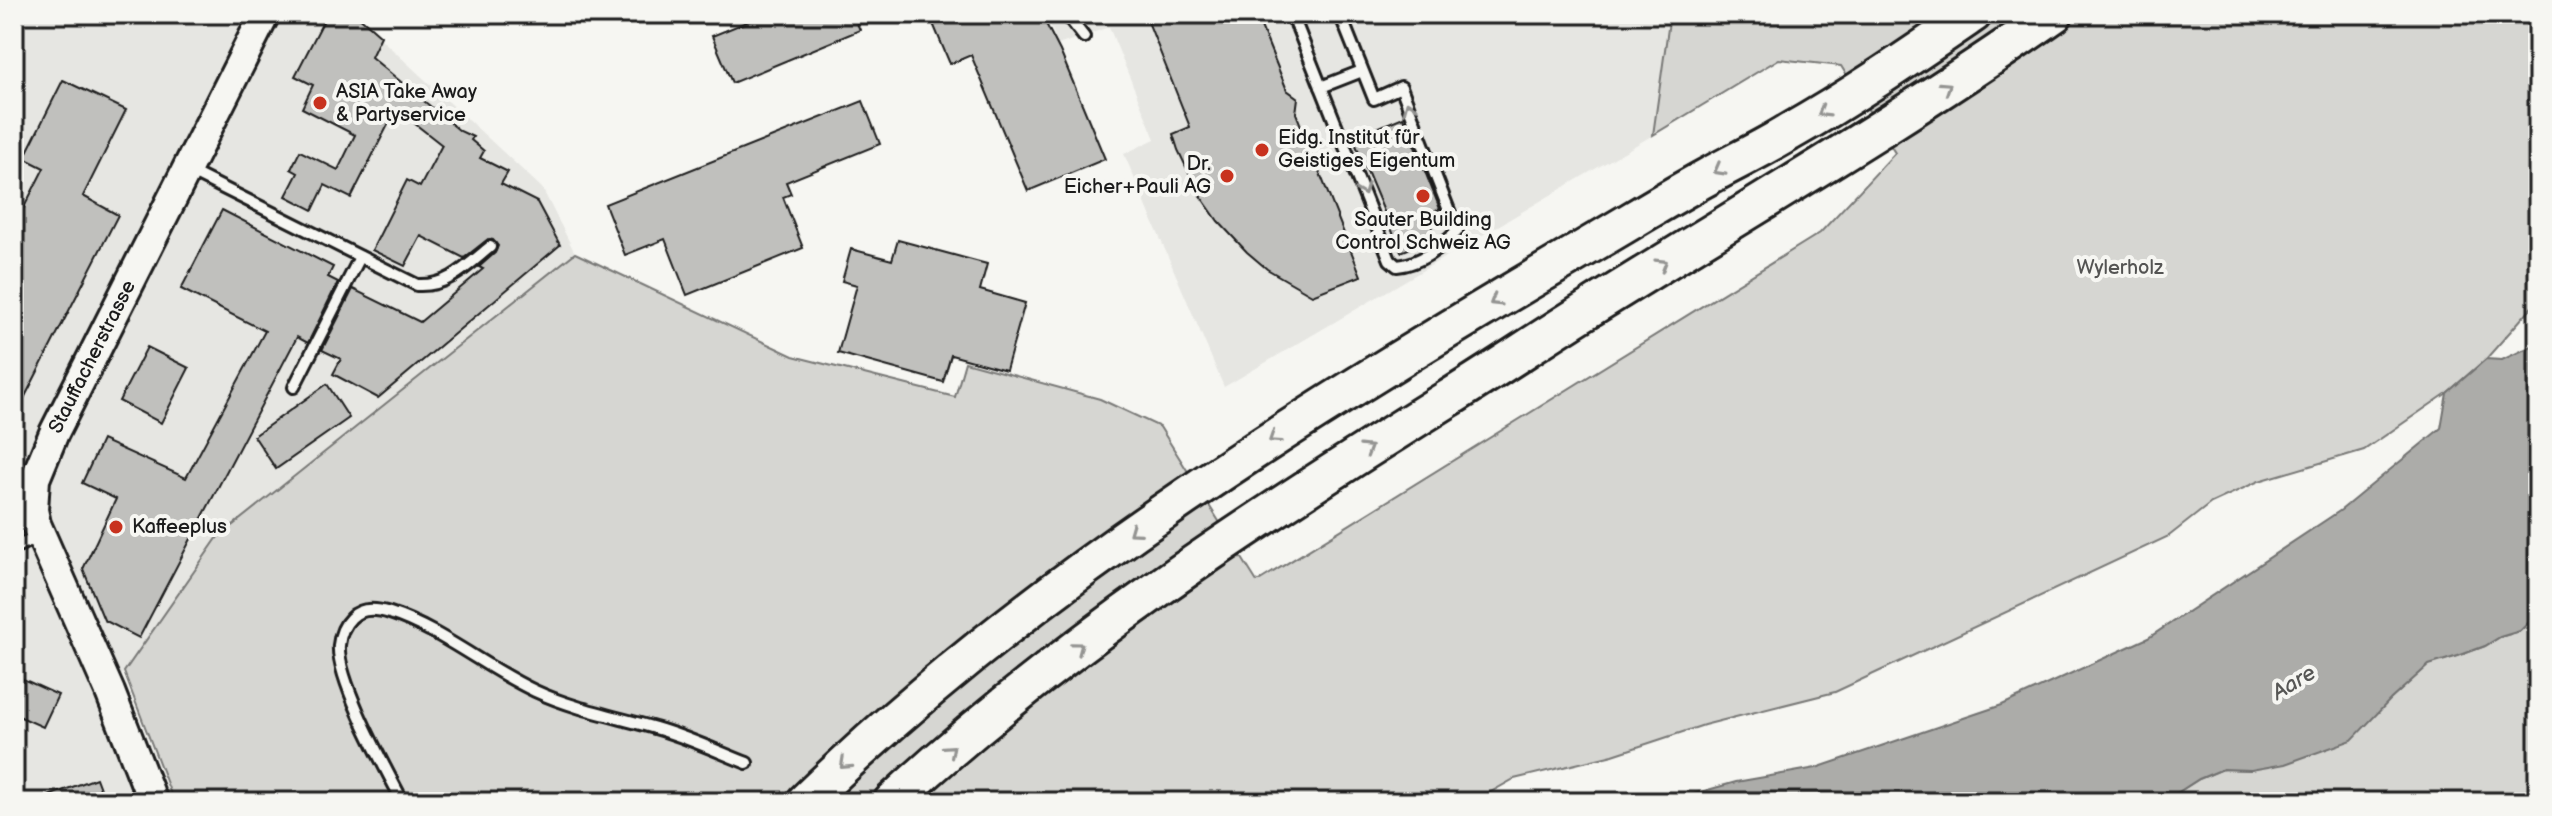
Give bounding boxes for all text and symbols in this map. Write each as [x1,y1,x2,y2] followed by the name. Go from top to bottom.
[336,80,477,127] place label: ASIA Take Away & Partyservice
[1938,82,1952,97] one-way arrow
[311,94,329,112] marker: ASIA Take Away & Partyservice
[1402,101,1418,115] one-way arrow
[1817,103,1831,118] one-way arrow
[1278,126,1455,173] place label: Eidg. Institut für Geistiges Eigentum
[1253,141,1271,159] marker: Eidg. Institut für Geistiges Eigentum
[1064,152,1211,199] place label: Dr. Eicher+Pauli AG
[1713,160,1728,175] one-way arrow
[1218,167,1236,185] marker: Dr. Eicher+Pauli AG
[1353,182,1369,196] one-way arrow
[1414,187,1432,205] marker: Sauter Building Control Schweiz AG
[1335,208,1511,255] place label: Sauter Building Control Schweiz AG
[2077,256,2164,280] park label: Wylerholz
[1653,258,1668,274] one-way arrow
[44,276,141,437] street label: Stauffacherstrasse
[1489,292,1504,307] one-way arrow
[1268,428,1283,443] one-way arrow
[1358,444,1372,459] one-way arrow
[132,515,227,539] place label: Kaffeeplus
[107,518,125,536] marker: Kaffeeplus
[1128,522,1143,536] one-way arrow
[1069,642,1084,656] one-way arrow
[2266,659,2321,707] water label: Aare
[941,745,956,760] one-way arrow
[840,754,855,768] one-way arrow

